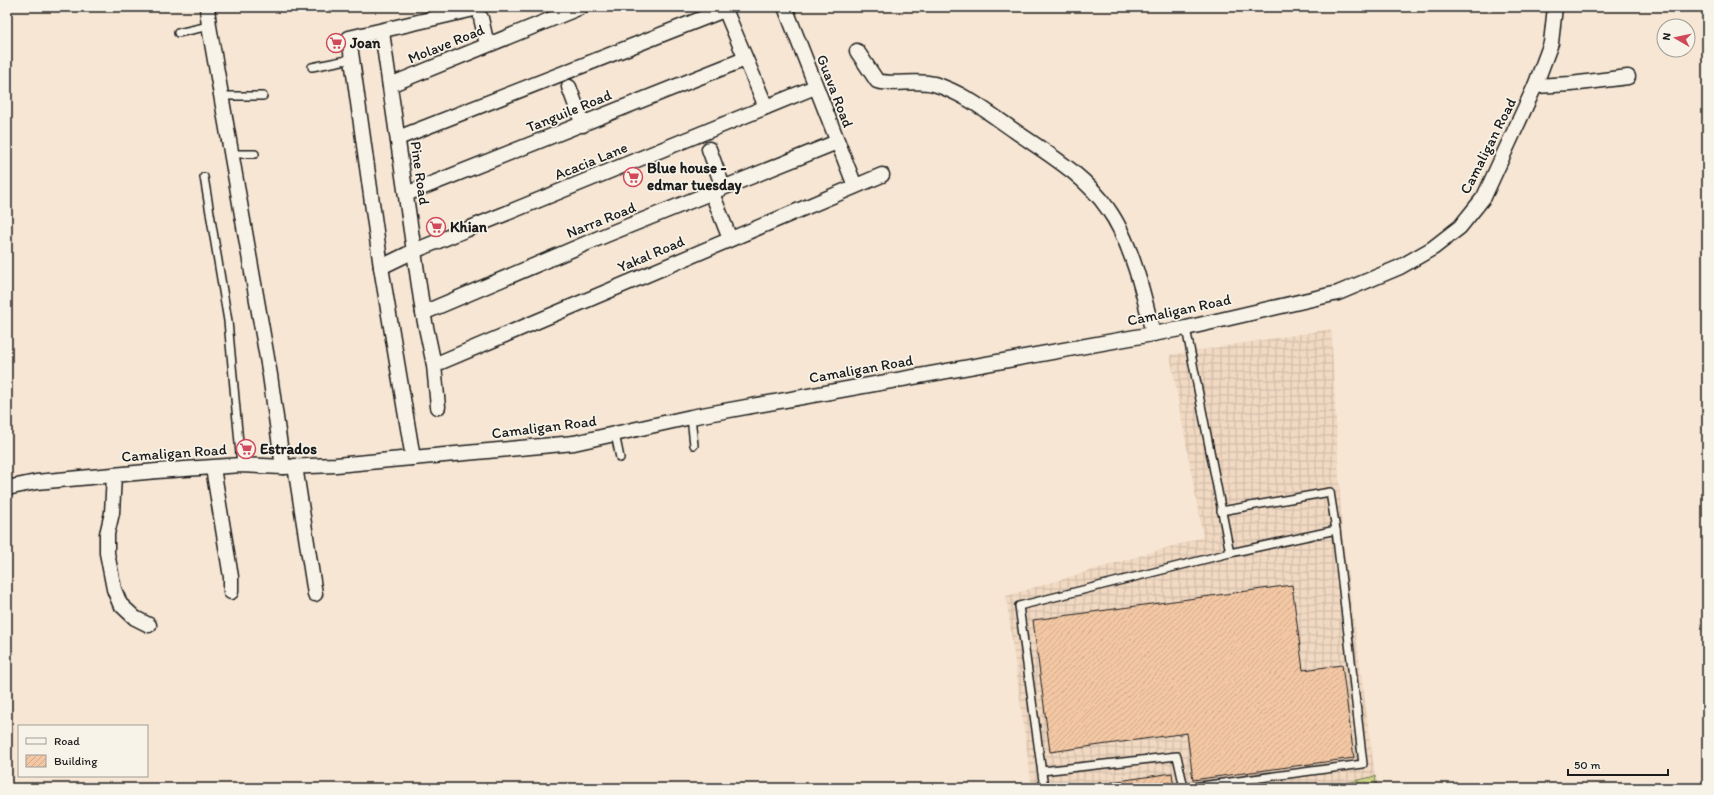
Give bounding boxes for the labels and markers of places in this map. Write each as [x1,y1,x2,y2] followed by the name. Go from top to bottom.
[325,32,347,54] supermarket icon: Joan
[349,34,381,52] place label: Joan
[647,159,743,195] place label: Blue house - edmar tuesday
[622,166,644,188] supermarket icon: Blue house - edmar tuesday
[425,216,447,238] supermarket icon: Khian
[450,218,488,236] place label: Khian
[235,438,257,460] supermarket icon: Estrados
[260,440,317,458] place label: Estrados

